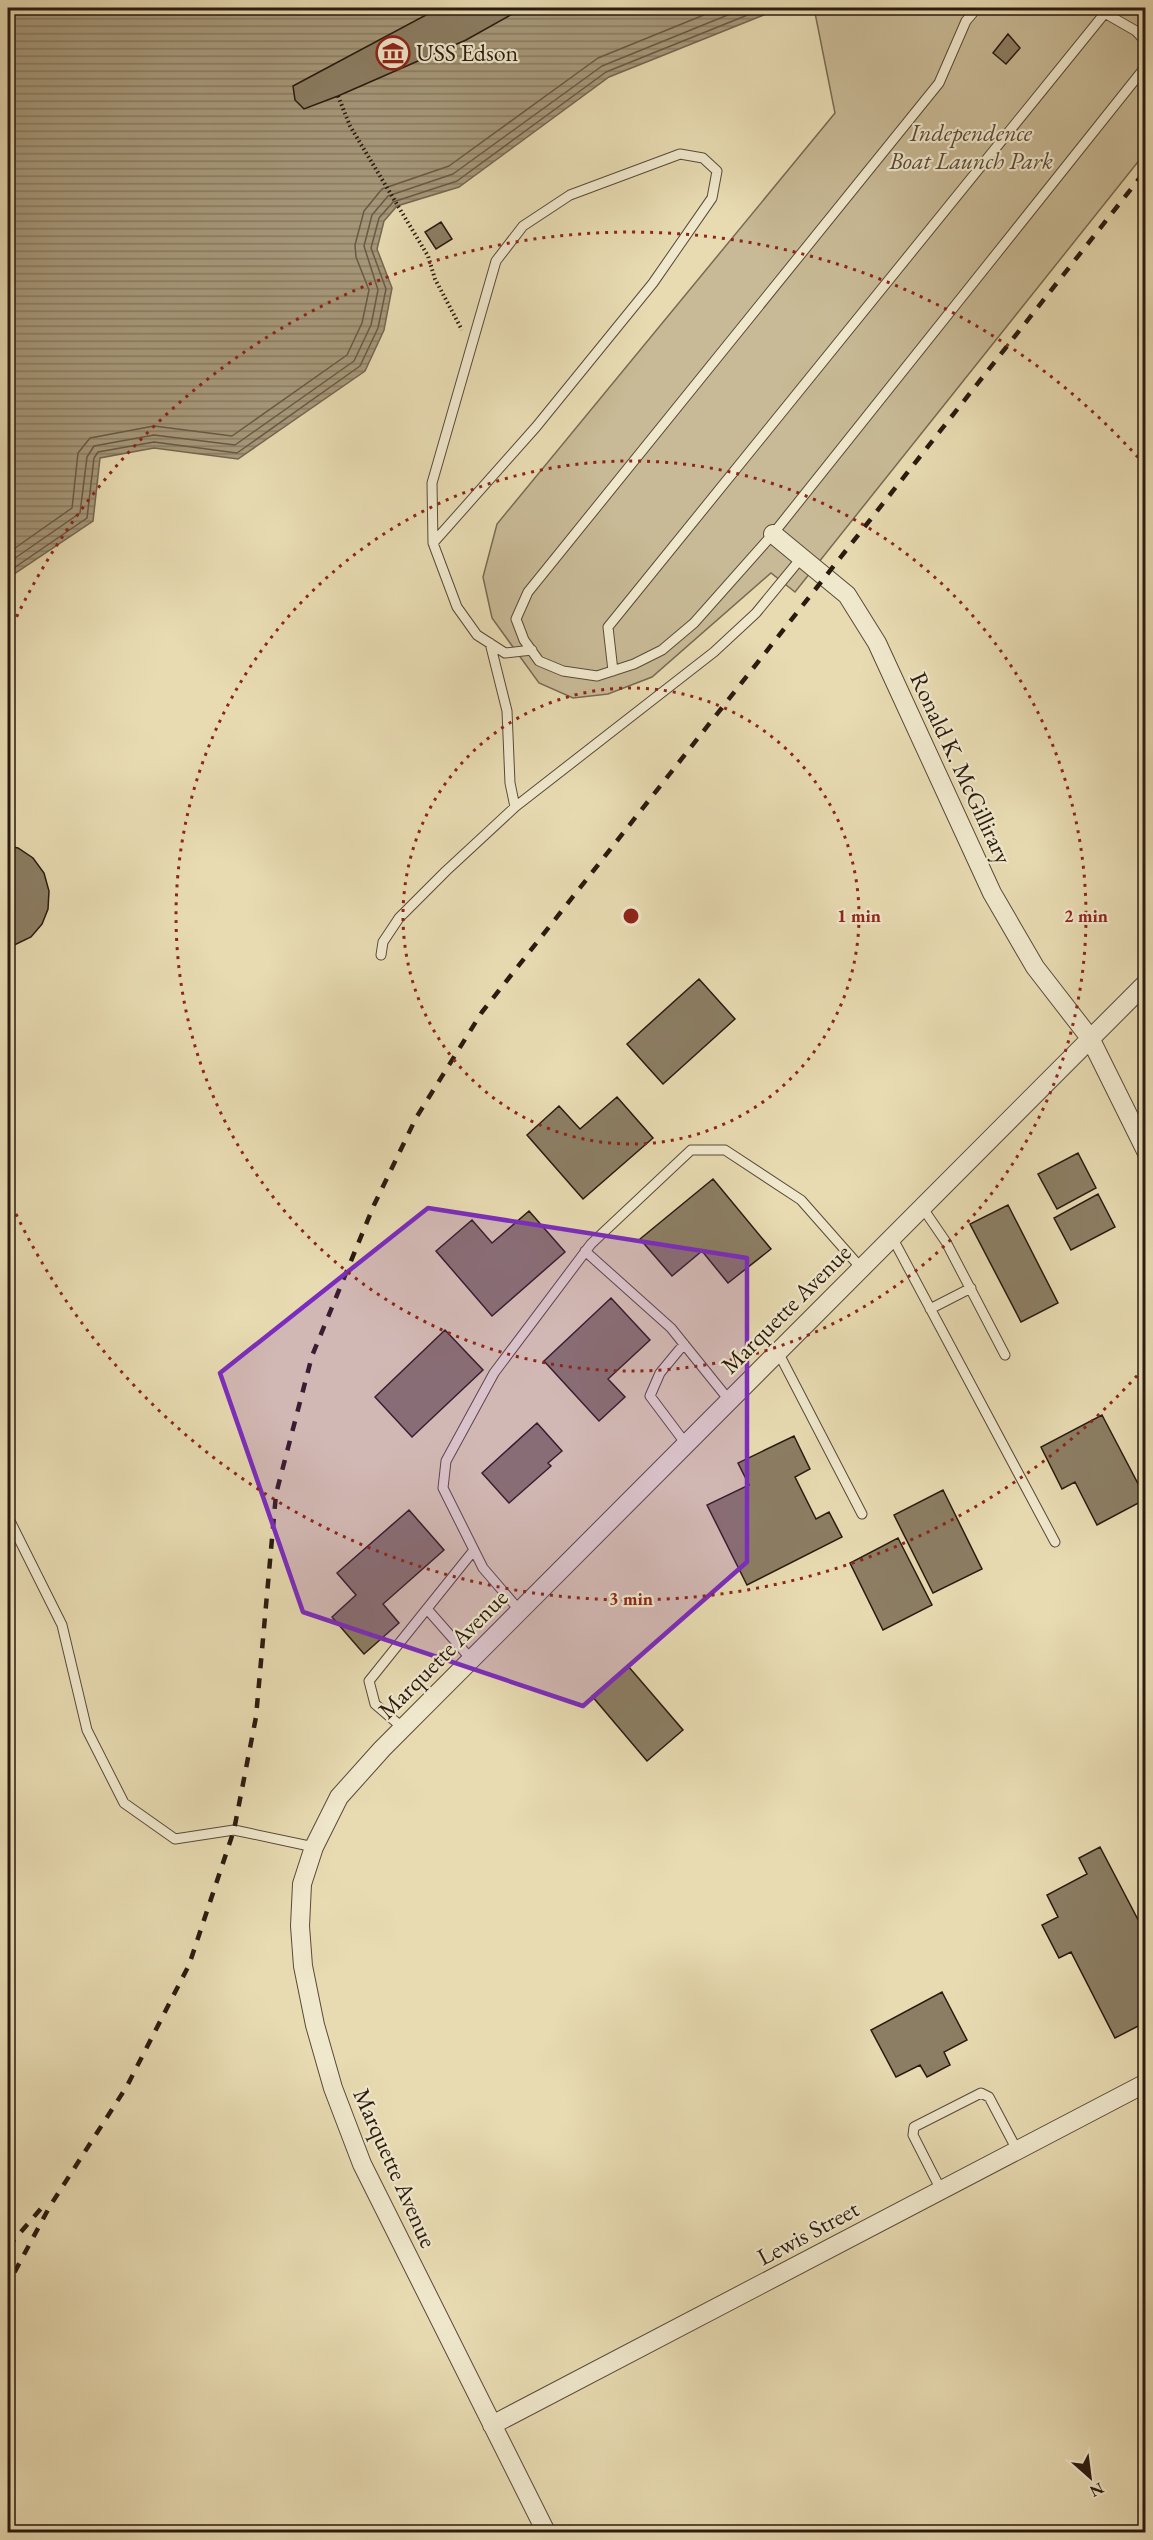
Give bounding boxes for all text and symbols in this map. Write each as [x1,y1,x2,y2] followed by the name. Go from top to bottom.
[375,35,411,71] museum icon: USS Edson
[416,37,519,68] place label: USS Edson
[888,117,1053,176] park label: Independence Boat Launch Park
[903,667,1020,869] street label: Ronald K. McGillirary
[837,904,881,927] text: 1 min
[1064,904,1108,927] text: 2 min
[621,906,641,926] centre of rings
[714,1237,857,1380] street label: Marquette Avenue
[371,1582,514,1725] street label: Marquette Avenue
[609,1587,653,1610] text: 3 min
[346,2083,444,2252] street label: Marquette Avenue
[751,2193,864,2272] street label: Lewis Street
[1060,2447,1120,2507] north arrow
[1086,2477,1107,2502] text: N

